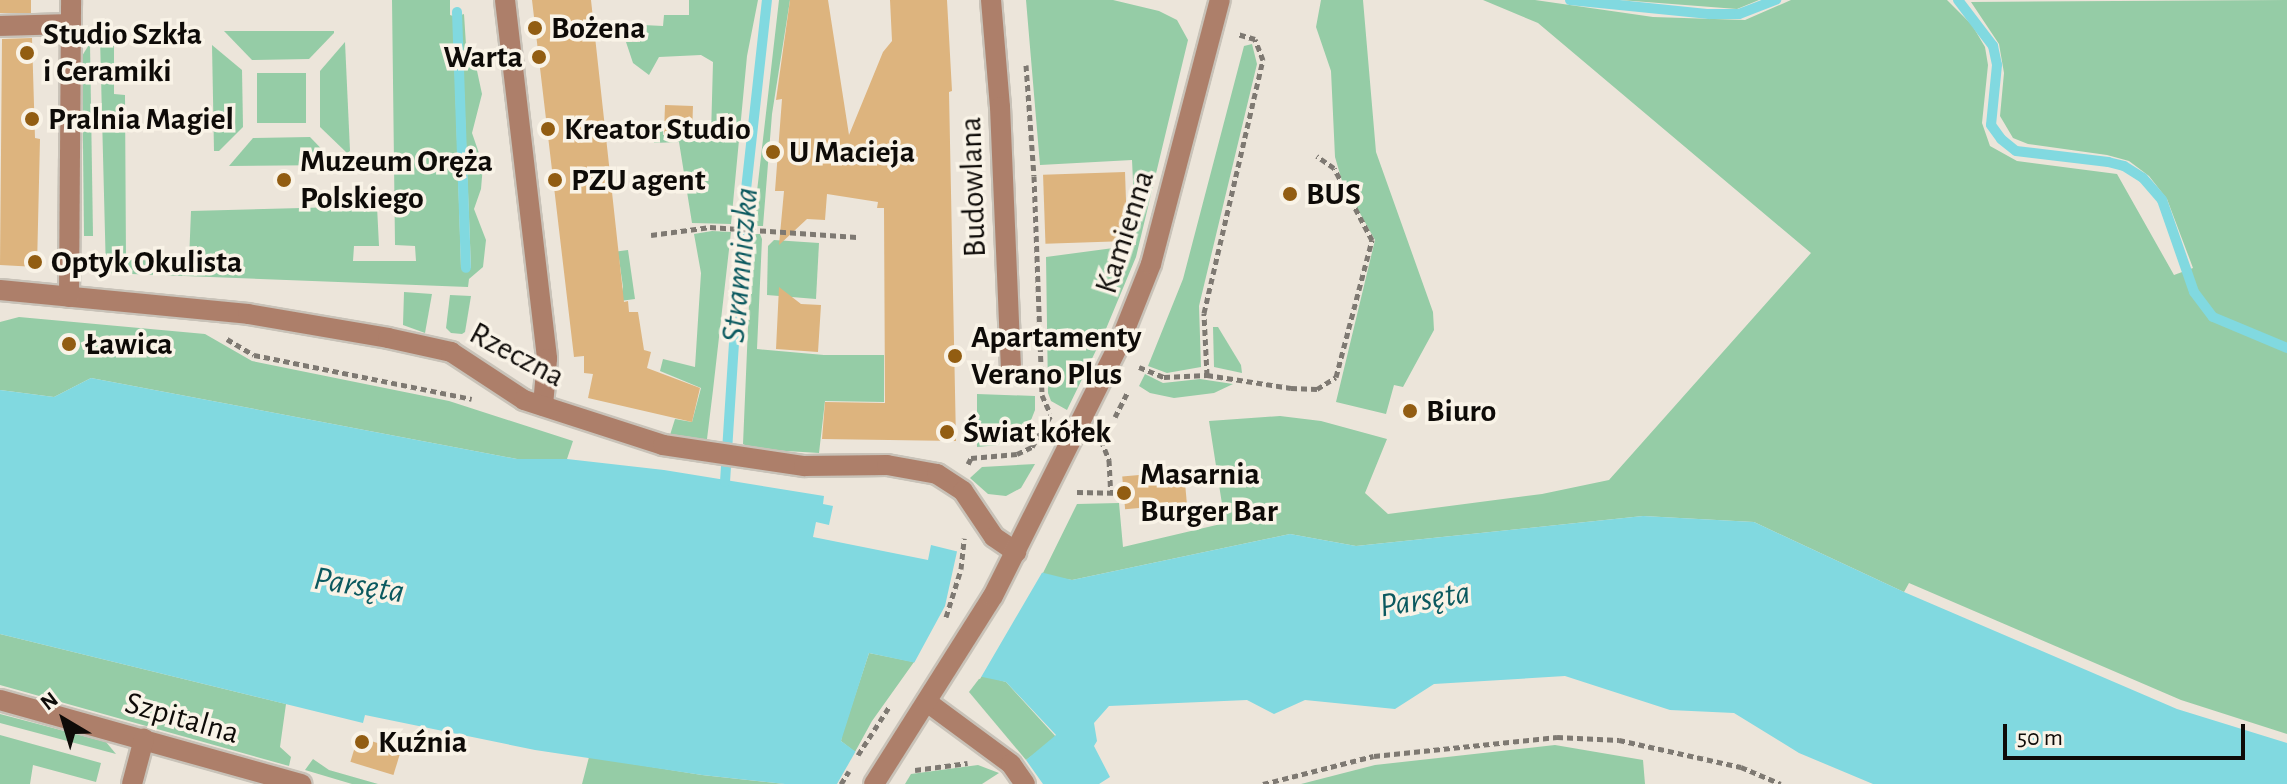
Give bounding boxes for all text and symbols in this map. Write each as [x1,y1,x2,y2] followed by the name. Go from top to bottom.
[551,9,646,47] place label: Bożena
[43,16,202,91] place label: Studio Szkła i Ceramiki
[526,19,544,37] marker: Bożena
[443,38,523,76] place label: Warta
[18,44,36,62] marker: Studio Szkła i Ceramiki
[530,48,548,66] marker: Warta
[48,100,234,138] place label: Pralnia Magiel
[23,110,41,128] marker: Pralnia Magiel
[564,110,751,148] place label: Kreator Studio
[951,116,995,258] street label: Budowlana
[539,120,557,138] marker: Kreator Studio
[789,133,915,171] place label: U Macieja
[300,143,493,218] place label: Muzeum Oręża Polskiego
[764,143,782,161] marker: U Macieja
[571,161,706,199] place label: PZU agent
[1087,166,1163,298] street label: Kamienna
[275,171,293,189] marker: Muzeum Oręża Polskiego
[546,171,564,189] marker: PZU agent
[1306,175,1361,213] place label: BUS
[1281,185,1299,203] marker: BUS
[714,186,768,344] water label: Stramniczka
[51,243,242,281] place label: Optyk Okulista
[26,253,44,271] marker: Optyk Okulista
[463,314,571,396] street label: Rzeczna
[971,319,1142,394] place label: Apartamenty Verano Plus
[85,325,173,363] place label: Ławica
[60,335,78,353] marker: Ławica
[946,347,964,365] marker: Apartamenty Verano Plus
[1426,392,1496,430] place label: Biuro
[1401,402,1419,420] marker: Biuro
[963,413,1111,451] place label: Świat kółek
[938,423,956,441] marker: Świat kółek
[1140,456,1278,531] place label: Masarnia Burger Bar
[1115,484,1133,502] marker: Masarnia Burger Bar
[311,559,407,613] water label: Parsęta
[1377,573,1473,627] water label: Parsęta
[24,680,104,760] north arrow
[121,683,243,753] street label: Szpitalna
[36,688,62,714] text: N
[2007,708,2249,758] scale bar
[378,723,467,761] place label: Kuźnia
[2017,726,2063,750] text: 50 m
[353,733,371,751] marker: Kuźnia

